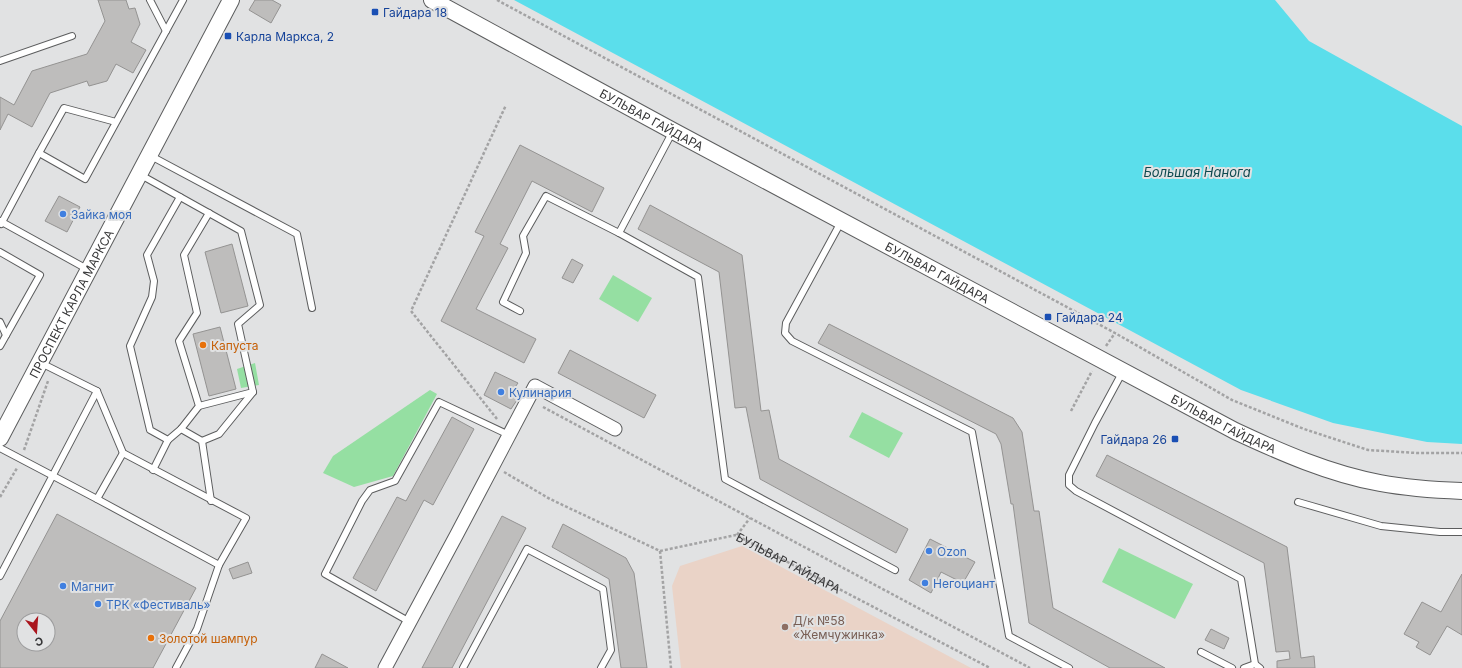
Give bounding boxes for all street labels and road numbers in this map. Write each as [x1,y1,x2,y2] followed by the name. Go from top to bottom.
[597,85,706,153] street label: БУЛЬВАР ГАЙДАРА
[26,227,116,380] street label: ПРОСПЕКТ КАРЛА МАРКСА
[883,238,992,306] street label: БУЛЬВАР ГАЙДАРА
[1169,391,1279,456] street label: БУЛЬВАР ГАЙДАРА
[734,529,843,596] street label: БУЛЬВАР ГАЙДАРА

